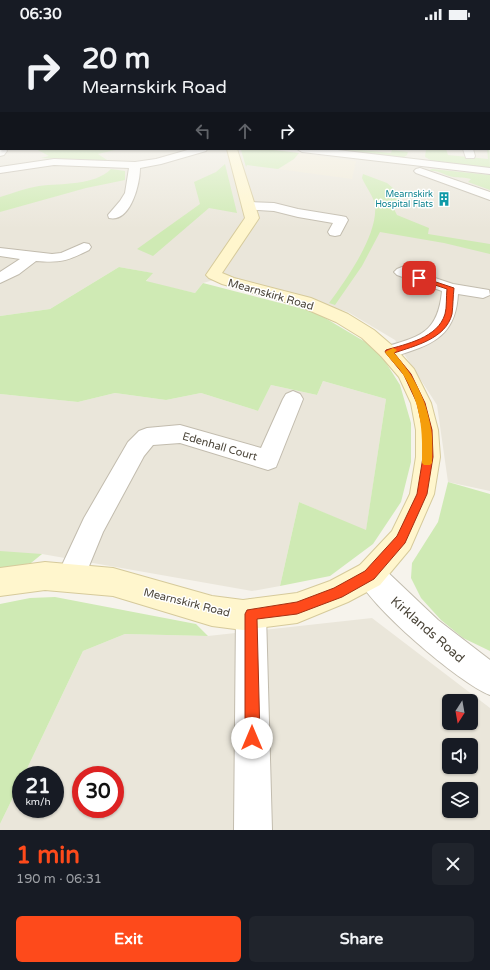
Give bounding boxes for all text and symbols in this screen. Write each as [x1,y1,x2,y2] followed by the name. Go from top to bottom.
[20,5,62,23] text: 06:30
[82,42,150,76] text: 20 m
[16,44,68,96] icon: right
[82,76,227,98] text: Mearnskirk Road
[192,120,214,142] icon: left
[234,120,256,142] icon: ahead
[276,120,298,142] icon: right
[375,189,433,210] place label: Mearnskirk Hospital Flats
[436,191,452,207] building icon: Mearnskirk Hospital Flats
[402,261,436,295] pin
[408,267,430,289] icon: arrive
[227,276,315,313] street label: Mearnskirk Road
[181,430,259,463] street label: Edenhall Court
[142,585,231,620] street label: Mearnskirk Road
[387,593,468,666] street label: Kirklands Road
[442,694,478,730] north arrow
[442,694,478,818] map controls
[231,717,273,759] position arrow
[442,738,478,774] button: sound
[72,766,124,818] speed limit sign: 30
[25,775,51,799] text: 21
[442,782,478,818] button: layers
[25,796,51,808] text: km/h
[16,841,80,870] text: 1 min
[432,843,474,885] button: close
[16,871,102,887] text: 190 m · 06:31
[16,916,241,962] button: Exit
[249,916,474,962] button: Share

